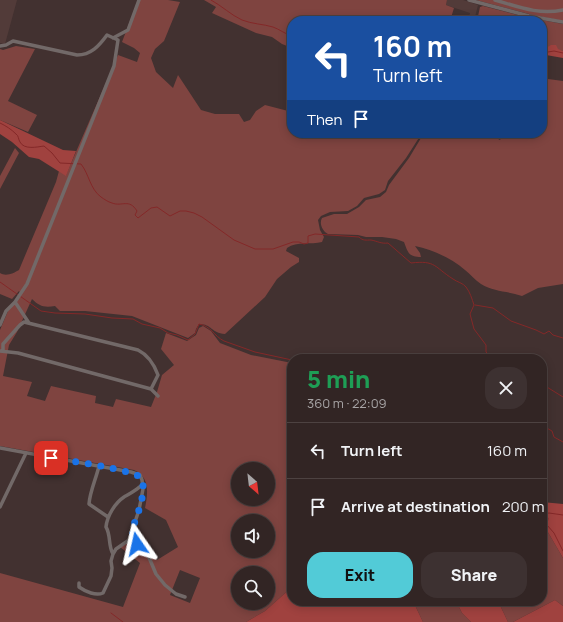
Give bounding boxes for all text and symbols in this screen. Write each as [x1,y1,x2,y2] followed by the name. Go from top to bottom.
[373,27,452,65] text: 160 m
[307,32,359,84] icon: left
[373,63,443,87] text: Turn left
[350,108,372,130] icon: arrive
[307,109,342,130] text: Then
[307,362,370,395] text: 5 min
[485,367,527,409] button: close
[307,394,387,412] text: 360 m · 22:09
[307,440,329,462] icon: left
[341,440,403,461] text: Turn left
[487,440,527,461] text: 160 m
[34,441,68,475] pin
[40,447,62,469] icon: arrive
[231,462,275,506] north arrow
[231,462,275,610] map controls
[307,496,329,518] icon: arrive
[341,496,490,517] text: Arrive at destination
[502,496,544,517] text: 200 m
[231,514,275,558] button: sound
[116,523,158,565] position arrow
[307,552,413,598] button: Exit
[421,552,527,598] button: Share
[231,566,275,610] button: search

